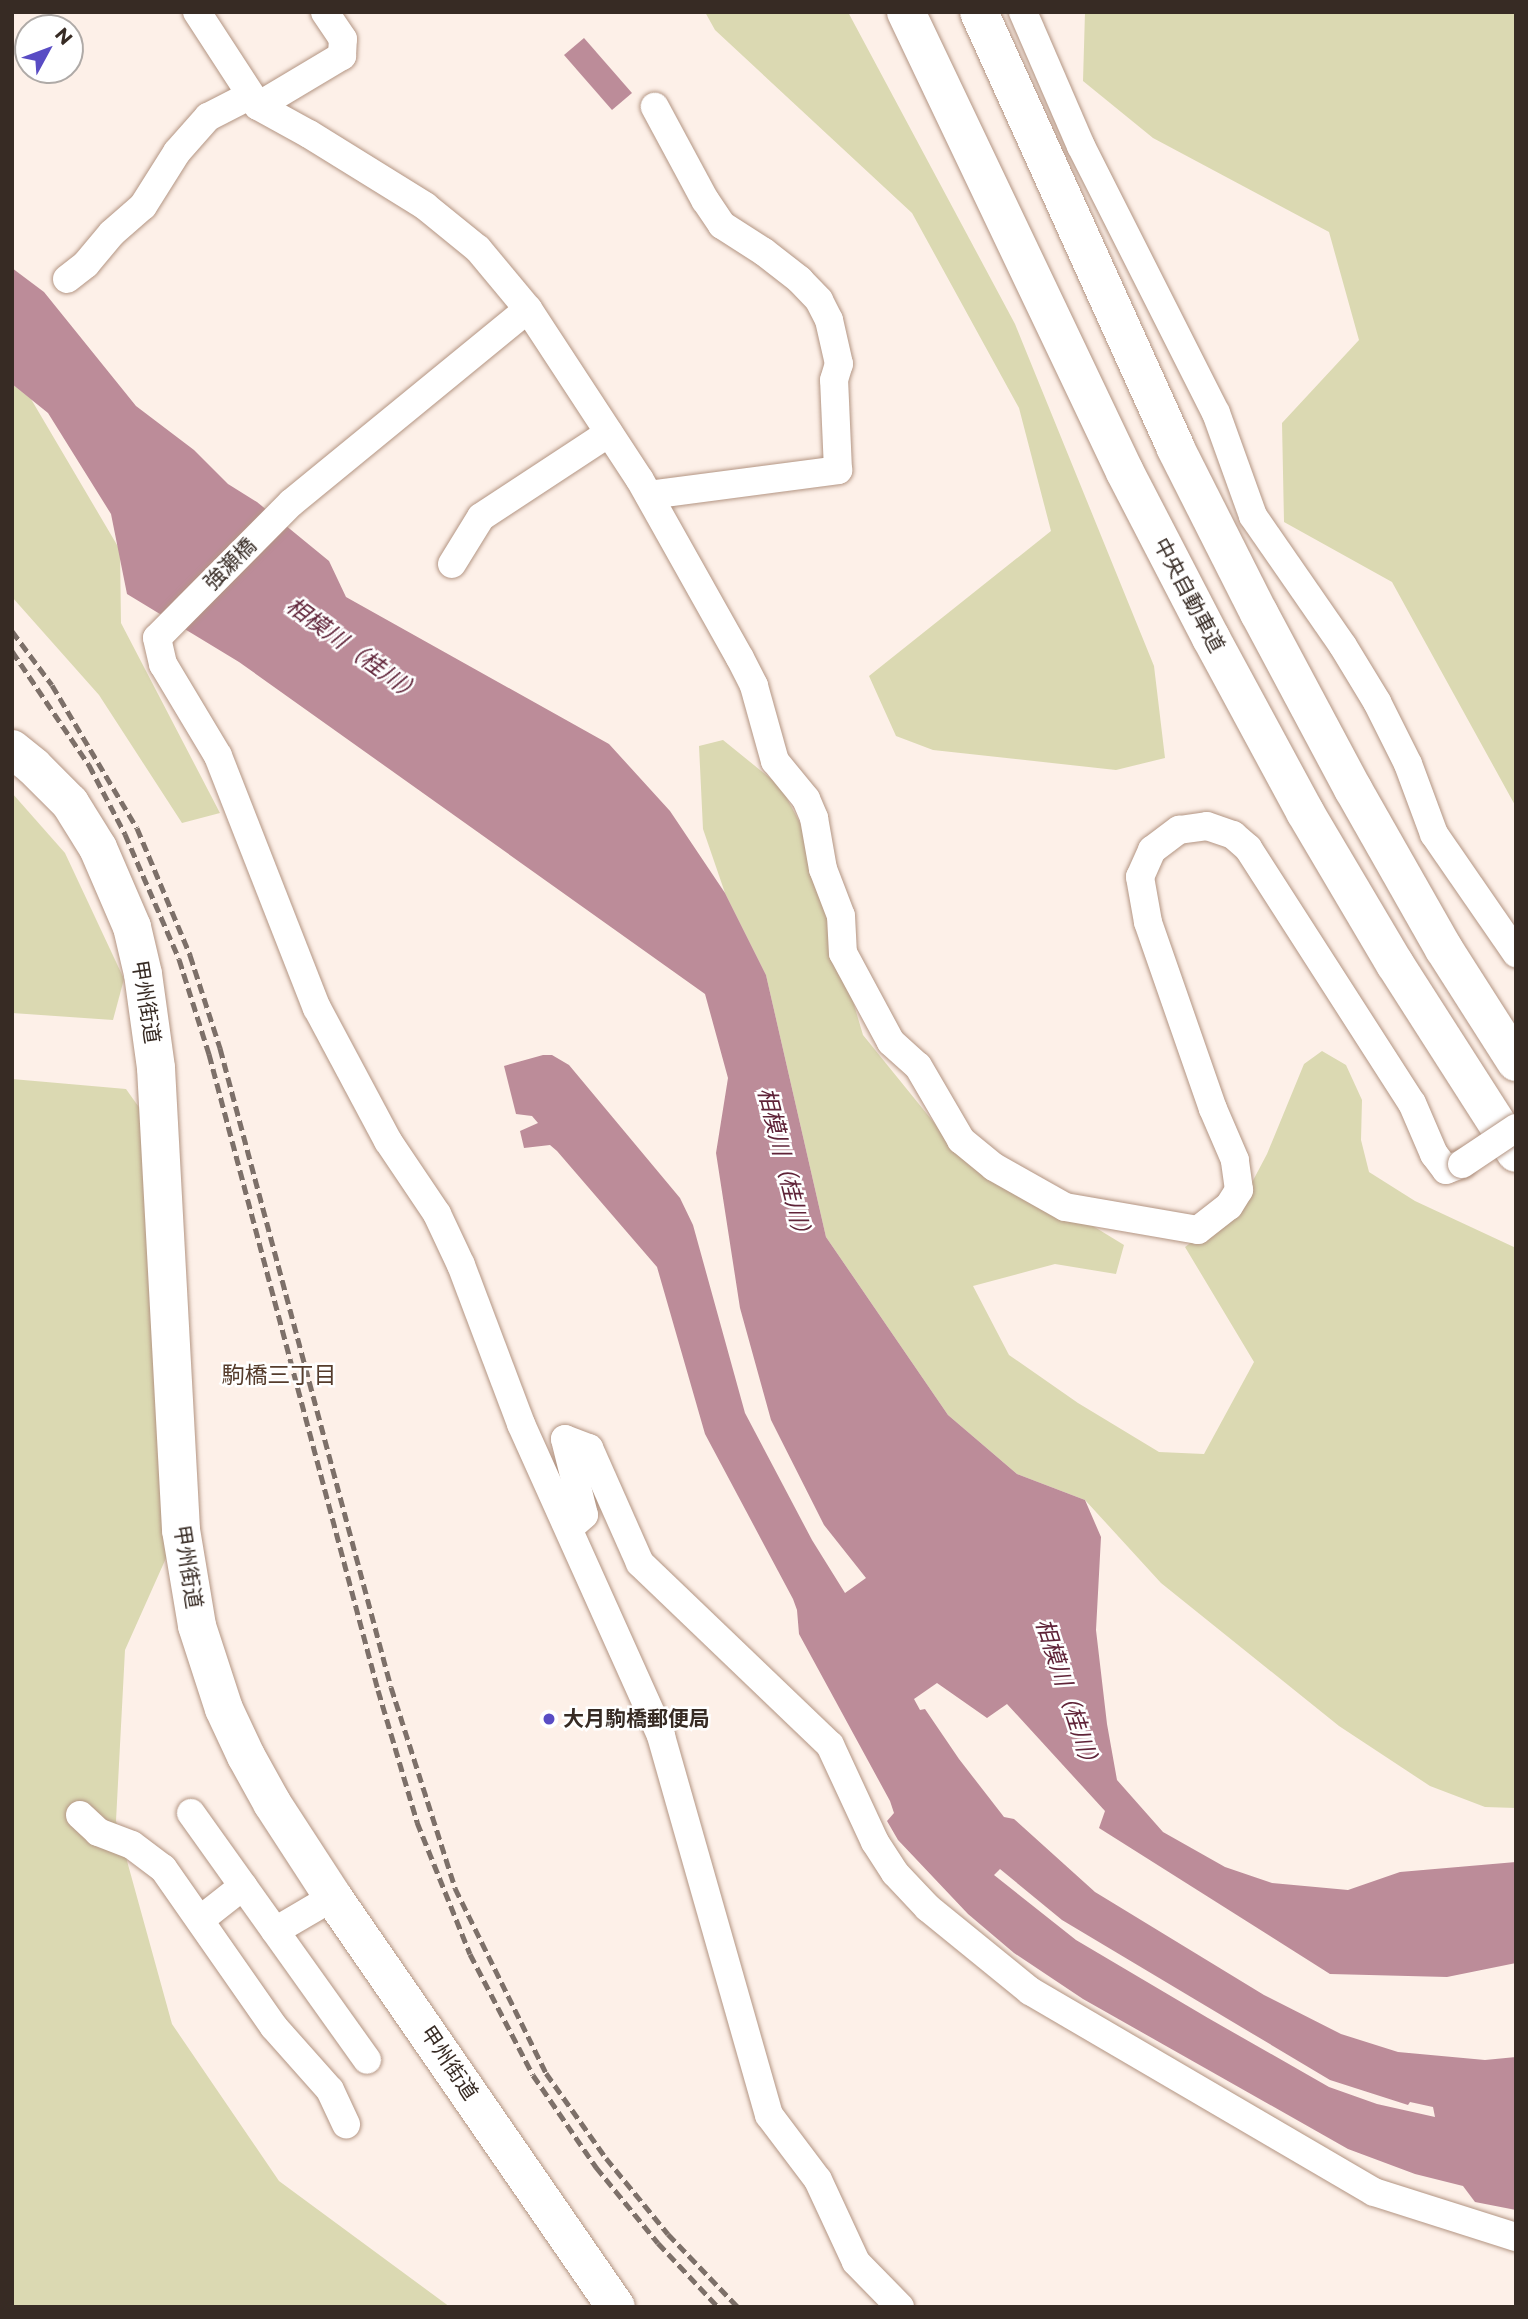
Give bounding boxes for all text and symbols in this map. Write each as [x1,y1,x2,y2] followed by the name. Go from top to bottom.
[14,14,84,84] north arrow
[50,23,77,50] text: N
[199,533,261,595] street label: 強瀬橋
[1148,533,1230,657] street label: 中央自動車道
[281,592,427,708] water label: 相模川（桂川）
[127,959,165,1045] street label: 甲州街道
[752,1085,818,1247] water label: 相模川（桂川）
[222,1361,336,1389] district label: 駒橋三丁目
[169,1524,207,1610] street label: 甲州街道
[1030,1615,1106,1777] water label: 相模川（桂川）
[563,1706,710,1732] place label: 大月駒橋郵便局
[541,1711,557,1727] marker: 大月駒橋郵便局
[415,2021,483,2105] street label: 甲州街道

